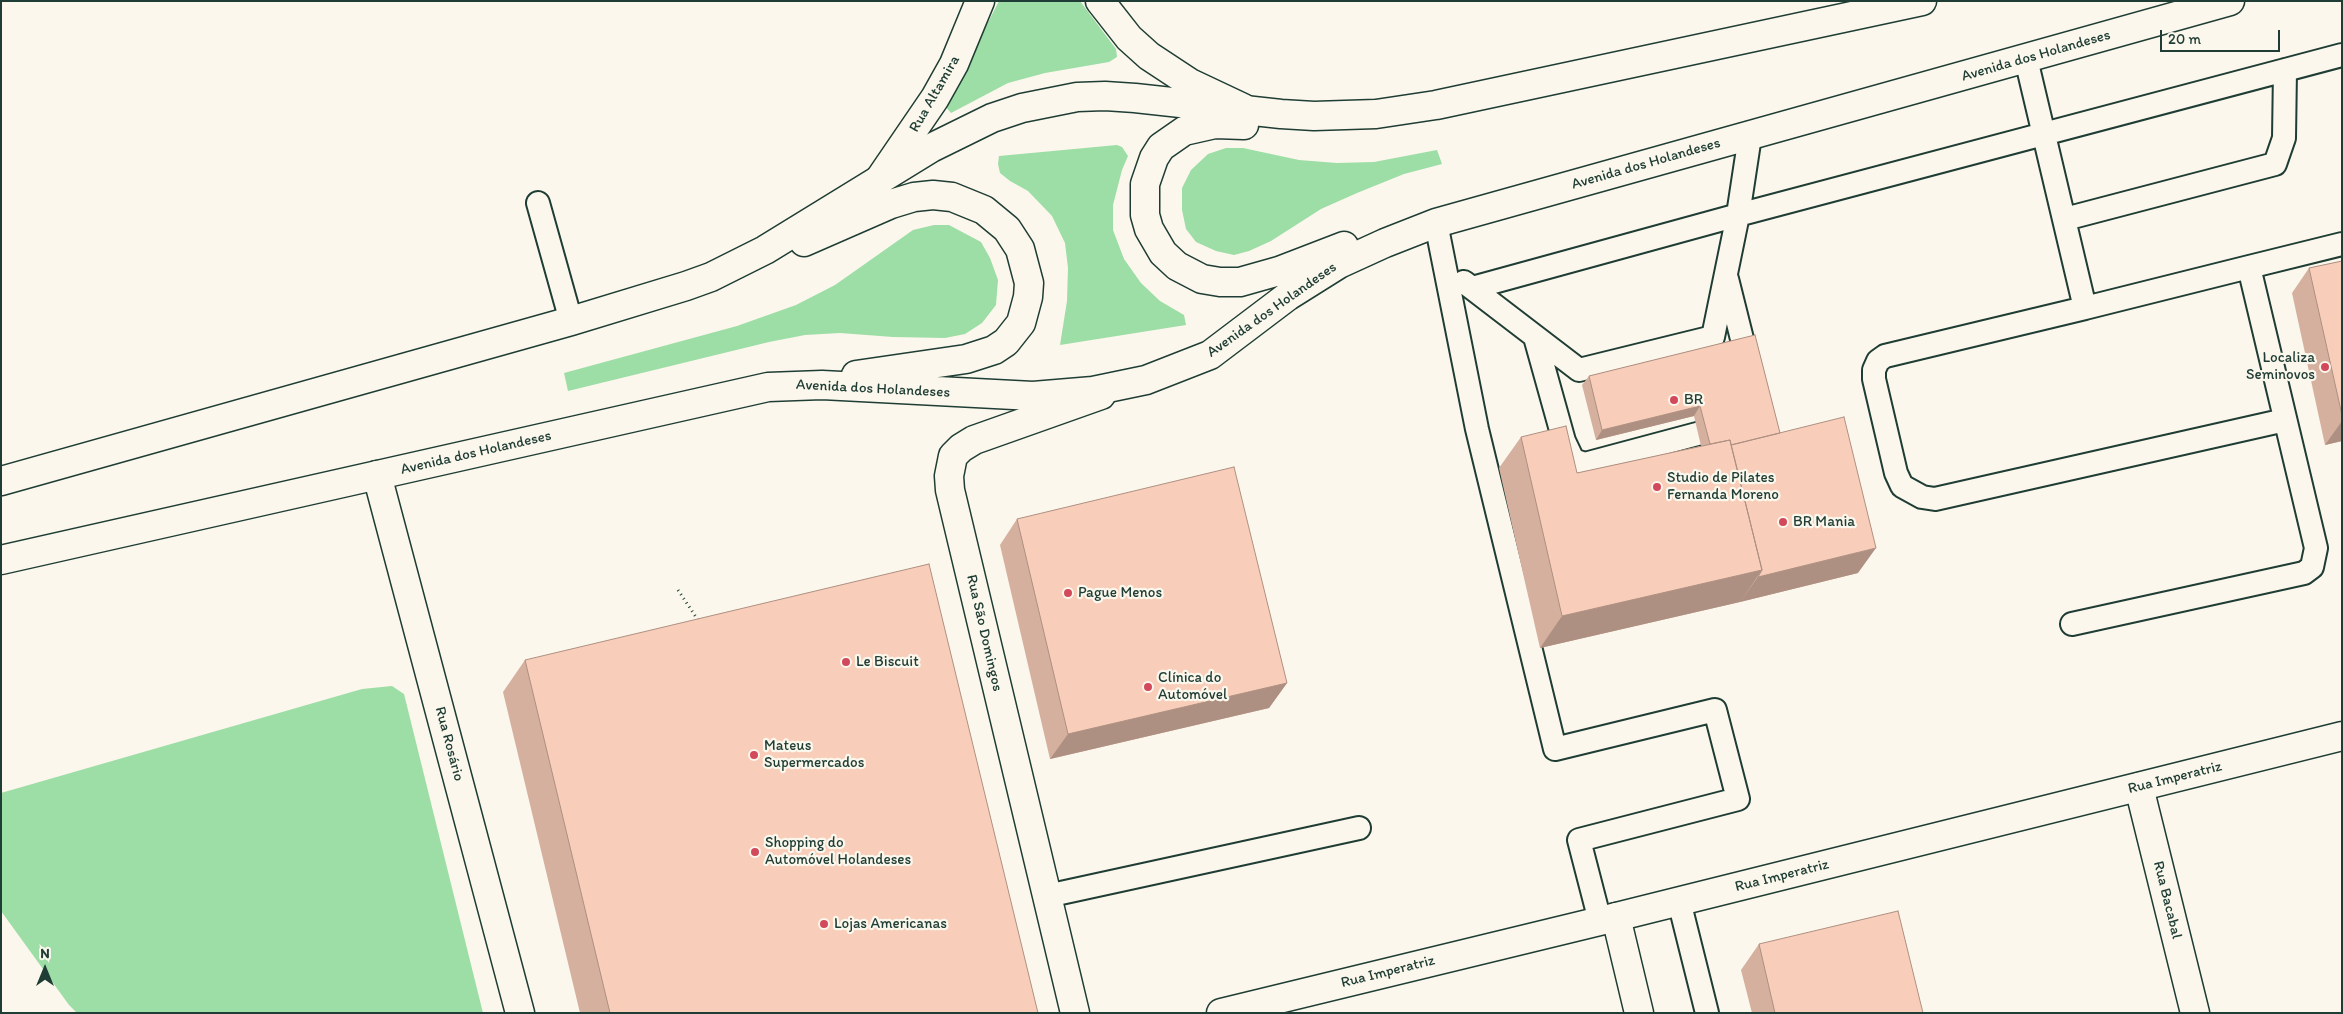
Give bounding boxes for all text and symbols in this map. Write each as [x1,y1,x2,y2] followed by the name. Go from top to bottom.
[2163,20,2283,52] scale bar
[1959,26,2113,86] street label: Avenida dos Holandeses
[2168,30,2201,48] text: 20 m
[906,52,964,136] street label: Rua Altamira
[1569,134,1723,194] street label: Avenida dos Holandeses
[1204,258,1340,362] street label: Avenida dos Holandeses
[2246,349,2315,384] place label: Localiza Seminovos
[2319,361,2331,373] marker: Localiza Seminovos
[796,376,950,402] street label: Avenida dos Holandeses
[1684,391,1703,409] place label: BR
[1668,394,1680,406] marker: BR
[399,427,553,479] street label: Avenida dos Holandeses
[1667,469,1779,504] place label: Studio de Pilates Fernanda Moreno
[1651,481,1663,493] marker: Studio de Pilates Fernanda Moreno
[1793,513,1855,531] place label: BR Mania
[1777,516,1789,528] marker: BR Mania
[962,573,1006,693] street label: Rua São Domingos
[1078,584,1162,602] place label: Pague Menos
[1062,587,1074,599] marker: Pague Menos
[856,653,919,671] place label: Le Biscuit
[840,656,852,668] marker: Le Biscuit
[1158,669,1227,704] place label: Clínica do Automóvel
[1142,681,1154,693] marker: Clínica do Automóvel
[430,705,468,783] street label: Rua Rosário
[764,737,864,772] place label: Mateus Supermercados
[748,749,760,761] marker: Mateus Supermercados
[2126,758,2224,798] street label: Rua Imperatriz
[765,834,911,869] place label: Shopping do Automóvel Holandeses
[749,846,761,858] marker: Shopping do Automóvel Holandeses
[1733,856,1831,896] street label: Rua Imperatriz
[2149,859,2185,941] street label: Rua Bacabal
[834,915,947,933] place label: Lojas Americanas
[818,918,830,930] marker: Lojas Americanas
[20,944,70,994] north arrow
[40,945,50,962] text: N
[1339,952,1437,992] street label: Rua Imperatriz

